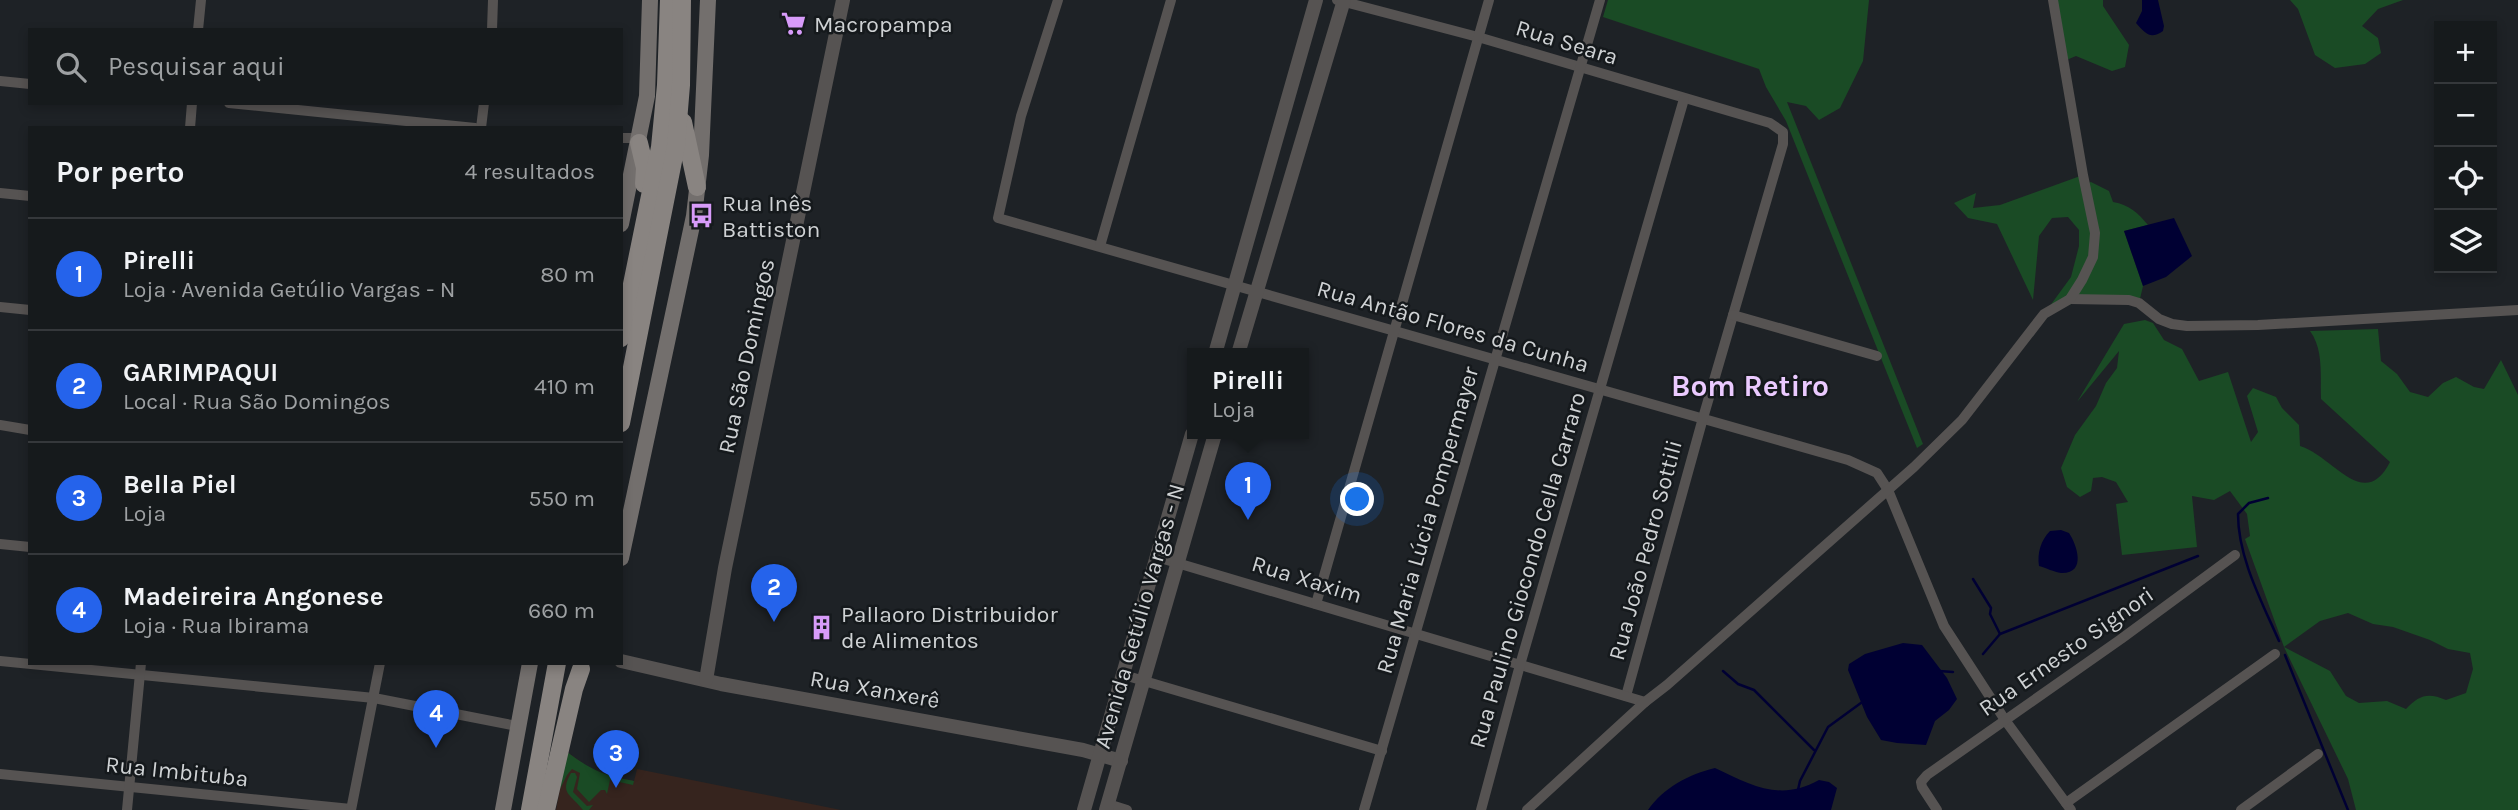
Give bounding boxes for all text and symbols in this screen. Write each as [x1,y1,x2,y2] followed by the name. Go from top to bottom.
[780,10,808,38] supermarket icon: Macropampa
[814,11,953,38] place label: Macropampa
[1512,14,1621,71] street label: Rua Seara
[2434,21,2497,273] map controls
[2434,21,2497,84] button: +
[28,28,623,105] search box
[52,48,90,86] icon: search
[108,51,285,82] text: Pesquisar aqui
[2434,84,2497,147] button: −
[2434,147,2497,210] button: locate
[56,154,185,190] text: Por perto
[465,158,595,185] text: 4 resultados
[722,190,820,243] place label: Rua Inês Battiston
[688,202,716,230] bus stop icon: Rua Inês Battiston
[2434,210,2497,273] button: layers
[123,245,195,276] text: Pirelli
[713,256,780,456] street label: Rua São Domingos
[75,261,83,288] text: 1
[540,261,595,288] text: 80 m
[1314,275,1592,378] street label: Rua Antão Flores da Cunha
[123,276,456,303] text: Loja · Avenida Getúlio Vargas - N
[1187,348,1309,439] popup
[123,357,278,388] text: GARIMPAQUI
[1371,363,1485,677] street label: Rua Maria Lúcia Pompermayer
[1212,365,1284,396] text: Pirelli
[1671,368,1829,404] district label: Bom Retiro
[72,373,86,400] text: 2
[534,373,595,400] text: 410 m
[123,388,391,415] text: Local · Rua São Domingos
[1464,389,1591,751] street label: Rua Paulino Giocondo Cella Carraro
[1212,396,1255,423] text: Loja
[1603,437,1688,663] street label: Rua João Pedro Sottili
[1225,462,1271,520] pin: 1
[123,469,237,500] text: Bella Piel
[1089,481,1190,752] street label: Avenida Getúlio Vargas - N
[1340,482,1374,516] your location
[72,485,86,512] text: 3
[528,485,595,512] text: 550 m
[123,500,166,527] text: Loja
[1249,550,1365,609] street label: Rua Xaxim
[751,564,797,622] pin: 2
[123,581,384,612] text: Madeireira Angonese
[1974,581,2159,722] street label: Rua Ernesto Signori
[72,597,86,624] text: 4
[528,597,595,624] text: 660 m
[841,601,1058,654] place label: Pallaoro Distribuidor de Alimentos
[123,612,309,639] text: Loja · Rua Ibirama
[807,613,835,641] building icon: Pallaoro Distribuidor de Alimentos
[808,665,942,714] street label: Rua Xanxerê
[413,690,459,748] pin: 4
[593,730,639,788] pin: 3
[104,751,250,792] street label: Rua Imbituba

